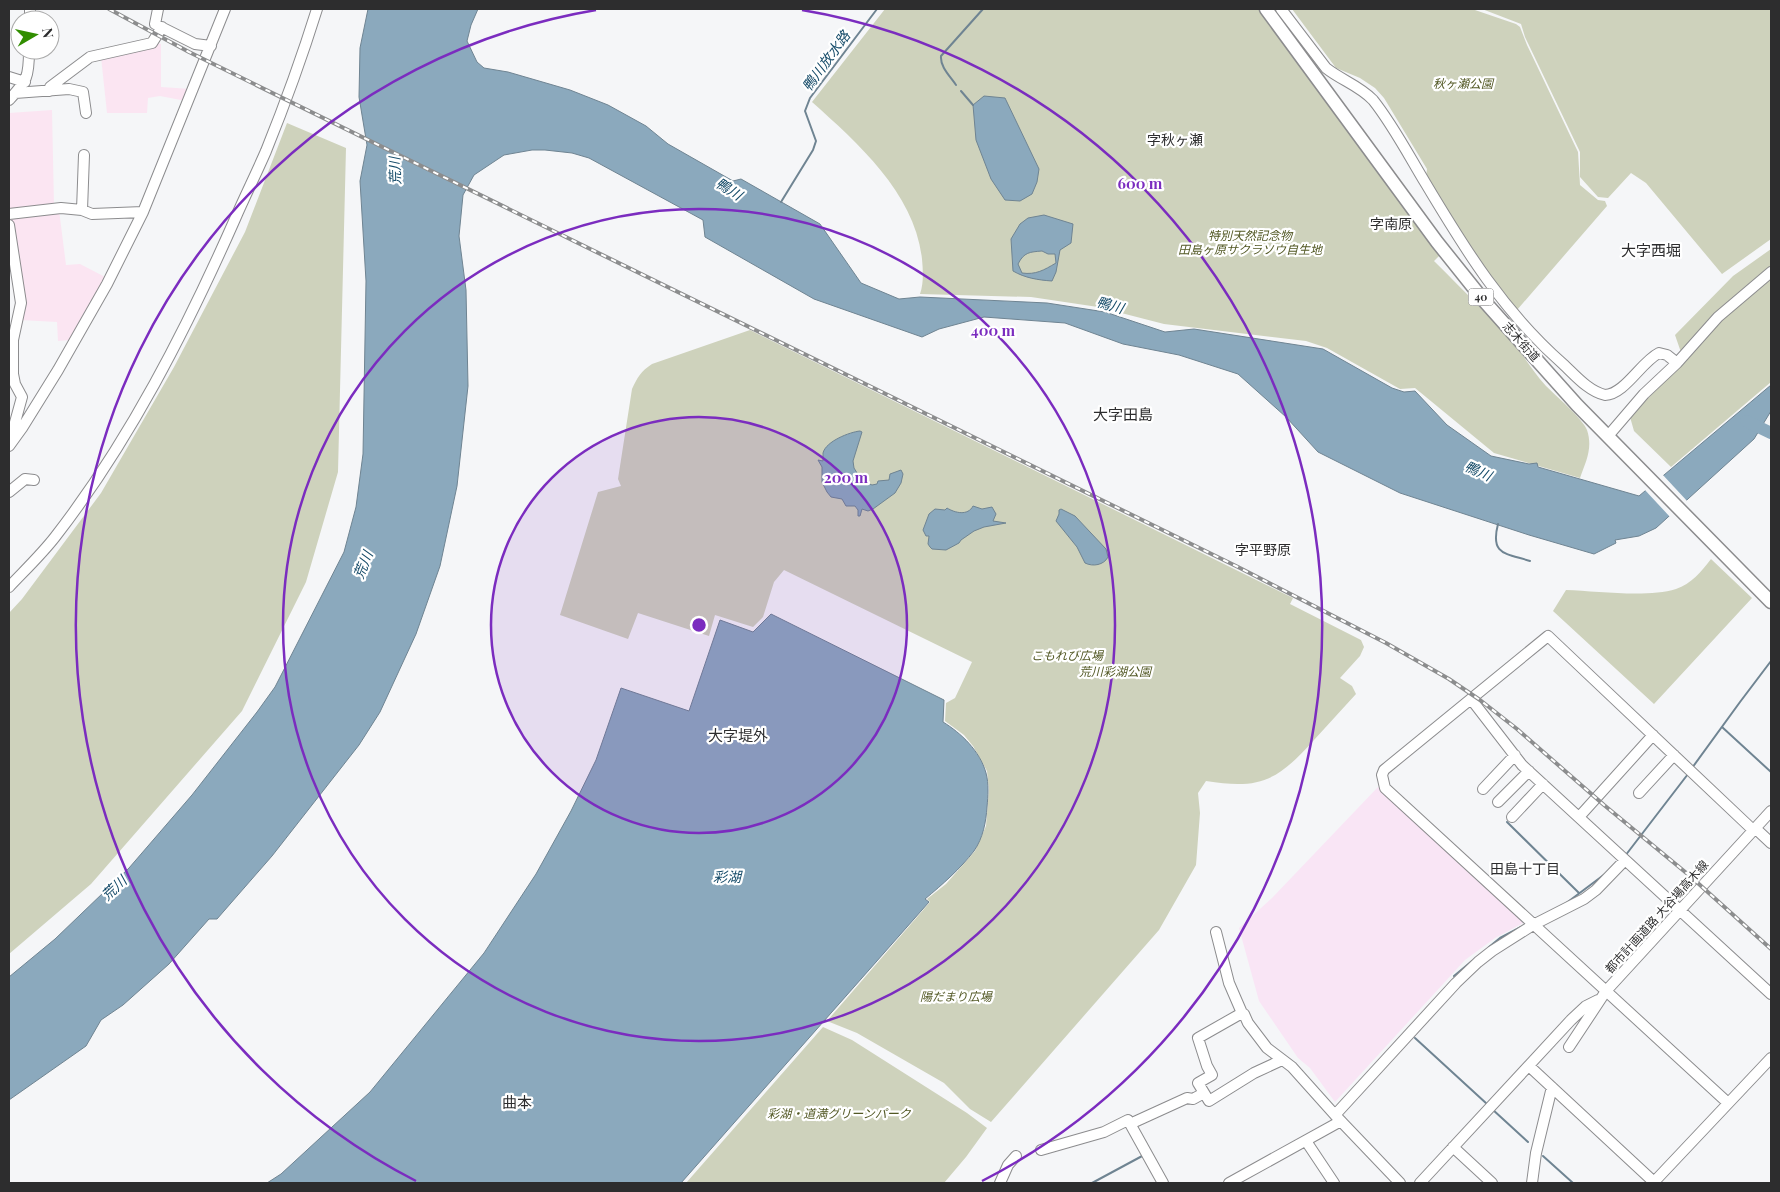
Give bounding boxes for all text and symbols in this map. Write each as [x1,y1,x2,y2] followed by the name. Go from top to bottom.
[10,10,60,60] north arrow
[38,26,59,39] text: N
[797,26,854,95] water label: 鴨川放水路
[1433,75,1495,91] park label: 秋ヶ瀬公園
[1147,130,1203,149] district label: 字秋ヶ瀬
[384,155,404,185] water label: 荒川
[712,173,748,205] water label: 鴨川
[1118,173,1163,193] text: 600 m
[1370,214,1412,233] district label: 字南原
[1178,227,1324,257] park label: 特別天然記念物 田島ヶ原サクラソウ自生地
[1621,240,1681,260] district label: 大字西堀
[1468,288,1494,306] road number: 40
[1094,292,1128,318] water label: 鴨川
[1500,318,1544,365] street label: 志木街道
[971,320,1016,340] text: 400 m
[1093,404,1153,424] district label: 大字田島
[1462,456,1497,486] water label: 鴨川
[824,467,869,487] text: 200 m
[1235,540,1291,559] district label: 字平野原
[348,546,377,581] water label: 荒川
[690,616,708,634] centre of rings
[1031,647,1105,663] park label: こもれび広場
[1079,663,1153,679] park label: 荒川彩湖公園
[708,725,768,745] district label: 大字堤外
[1601,856,1711,976] street label: 都市計画道路 大谷場高木線
[1490,859,1560,878] district label: 田島十丁目
[713,867,743,886] water label: 彩湖
[97,870,132,904] water label: 荒川
[920,988,994,1004] park label: 陽だまり広場
[502,1092,532,1112] district label: 曲本
[767,1105,912,1121] park label: 彩湖・道満グリーンパーク

